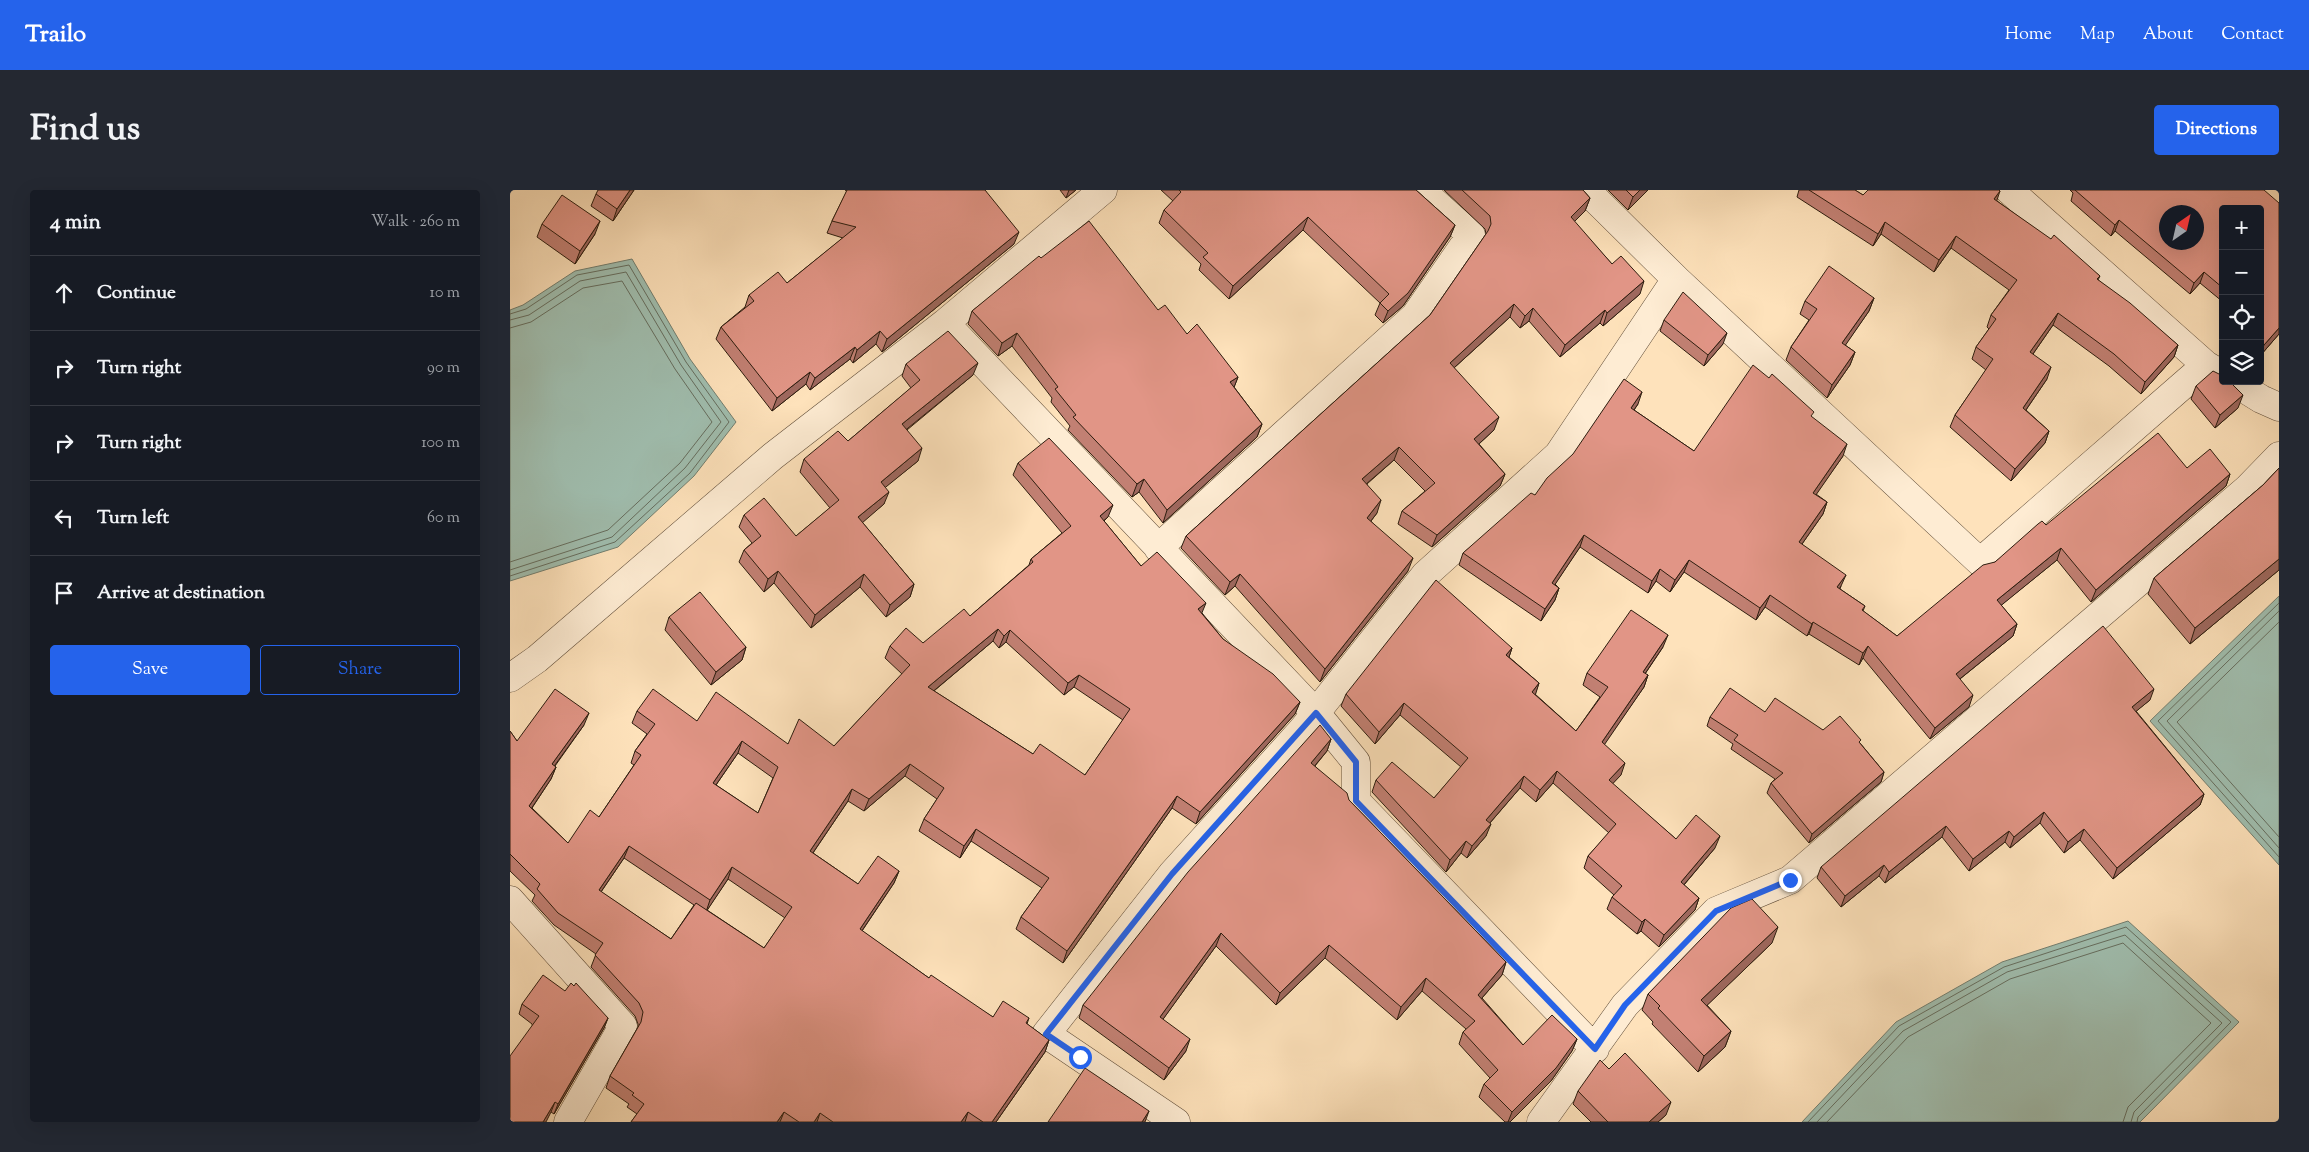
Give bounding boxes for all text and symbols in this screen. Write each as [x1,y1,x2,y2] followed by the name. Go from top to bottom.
[25,18,86,52] text: Trailo
[2005,22,2052,48] text: Home
[2080,22,2115,48] text: Map
[2143,22,2193,48] text: About
[2221,22,2284,48] text: Contact
[30,105,140,156] text: Find us
[2154,105,2279,155] button: Directions
[2159,205,2204,250] north arrow
[2219,205,2264,385] map controls
[2219,205,2264,250] button: +
[50,208,101,238] text: 4 min
[371,211,460,234] text: Walk · 260 m
[2219,250,2264,295] button: −
[50,279,78,307] icon: ahead
[97,280,176,307] text: Continue
[430,282,460,305] text: 10 m
[2219,295,2264,340] button: locate
[2219,340,2264,385] button: layers
[50,354,78,382] icon: right
[97,355,181,382] text: Turn right
[427,357,460,380] text: 90 m
[50,429,78,457] icon: right
[97,430,181,457] text: Turn right
[421,432,460,455] text: 100 m
[50,504,78,532] icon: left
[97,505,169,532] text: Turn left
[427,507,460,530] text: 60 m
[50,579,78,607] icon: arrive
[97,580,265,607] text: Arrive at destination
[50,645,250,695] button: Save
[260,645,460,695] button: Share
[1779,869,1802,892] route end
[1069,1046,1092,1069] route start

